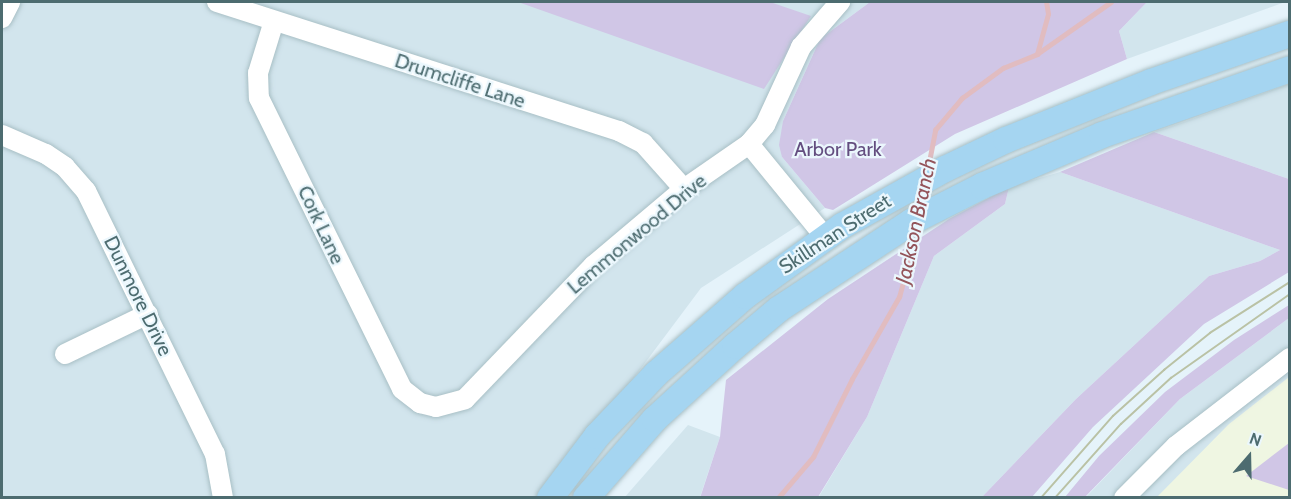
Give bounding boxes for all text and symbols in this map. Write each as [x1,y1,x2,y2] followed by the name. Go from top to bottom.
[392,49,528,113] street label: Drumcliffe Lane
[794,137,882,161] park label: Arbor Park
[890,156,942,286] water label: Jackson Branch
[563,169,711,299] street label: Lemmonwood Drive
[292,182,350,268] street label: Cork Lane
[775,189,895,279] street label: Skillman Street
[99,232,177,360] street label: Dunmore Drive
[1219,427,1279,487] north arrow
[1247,429,1264,450] text: N

